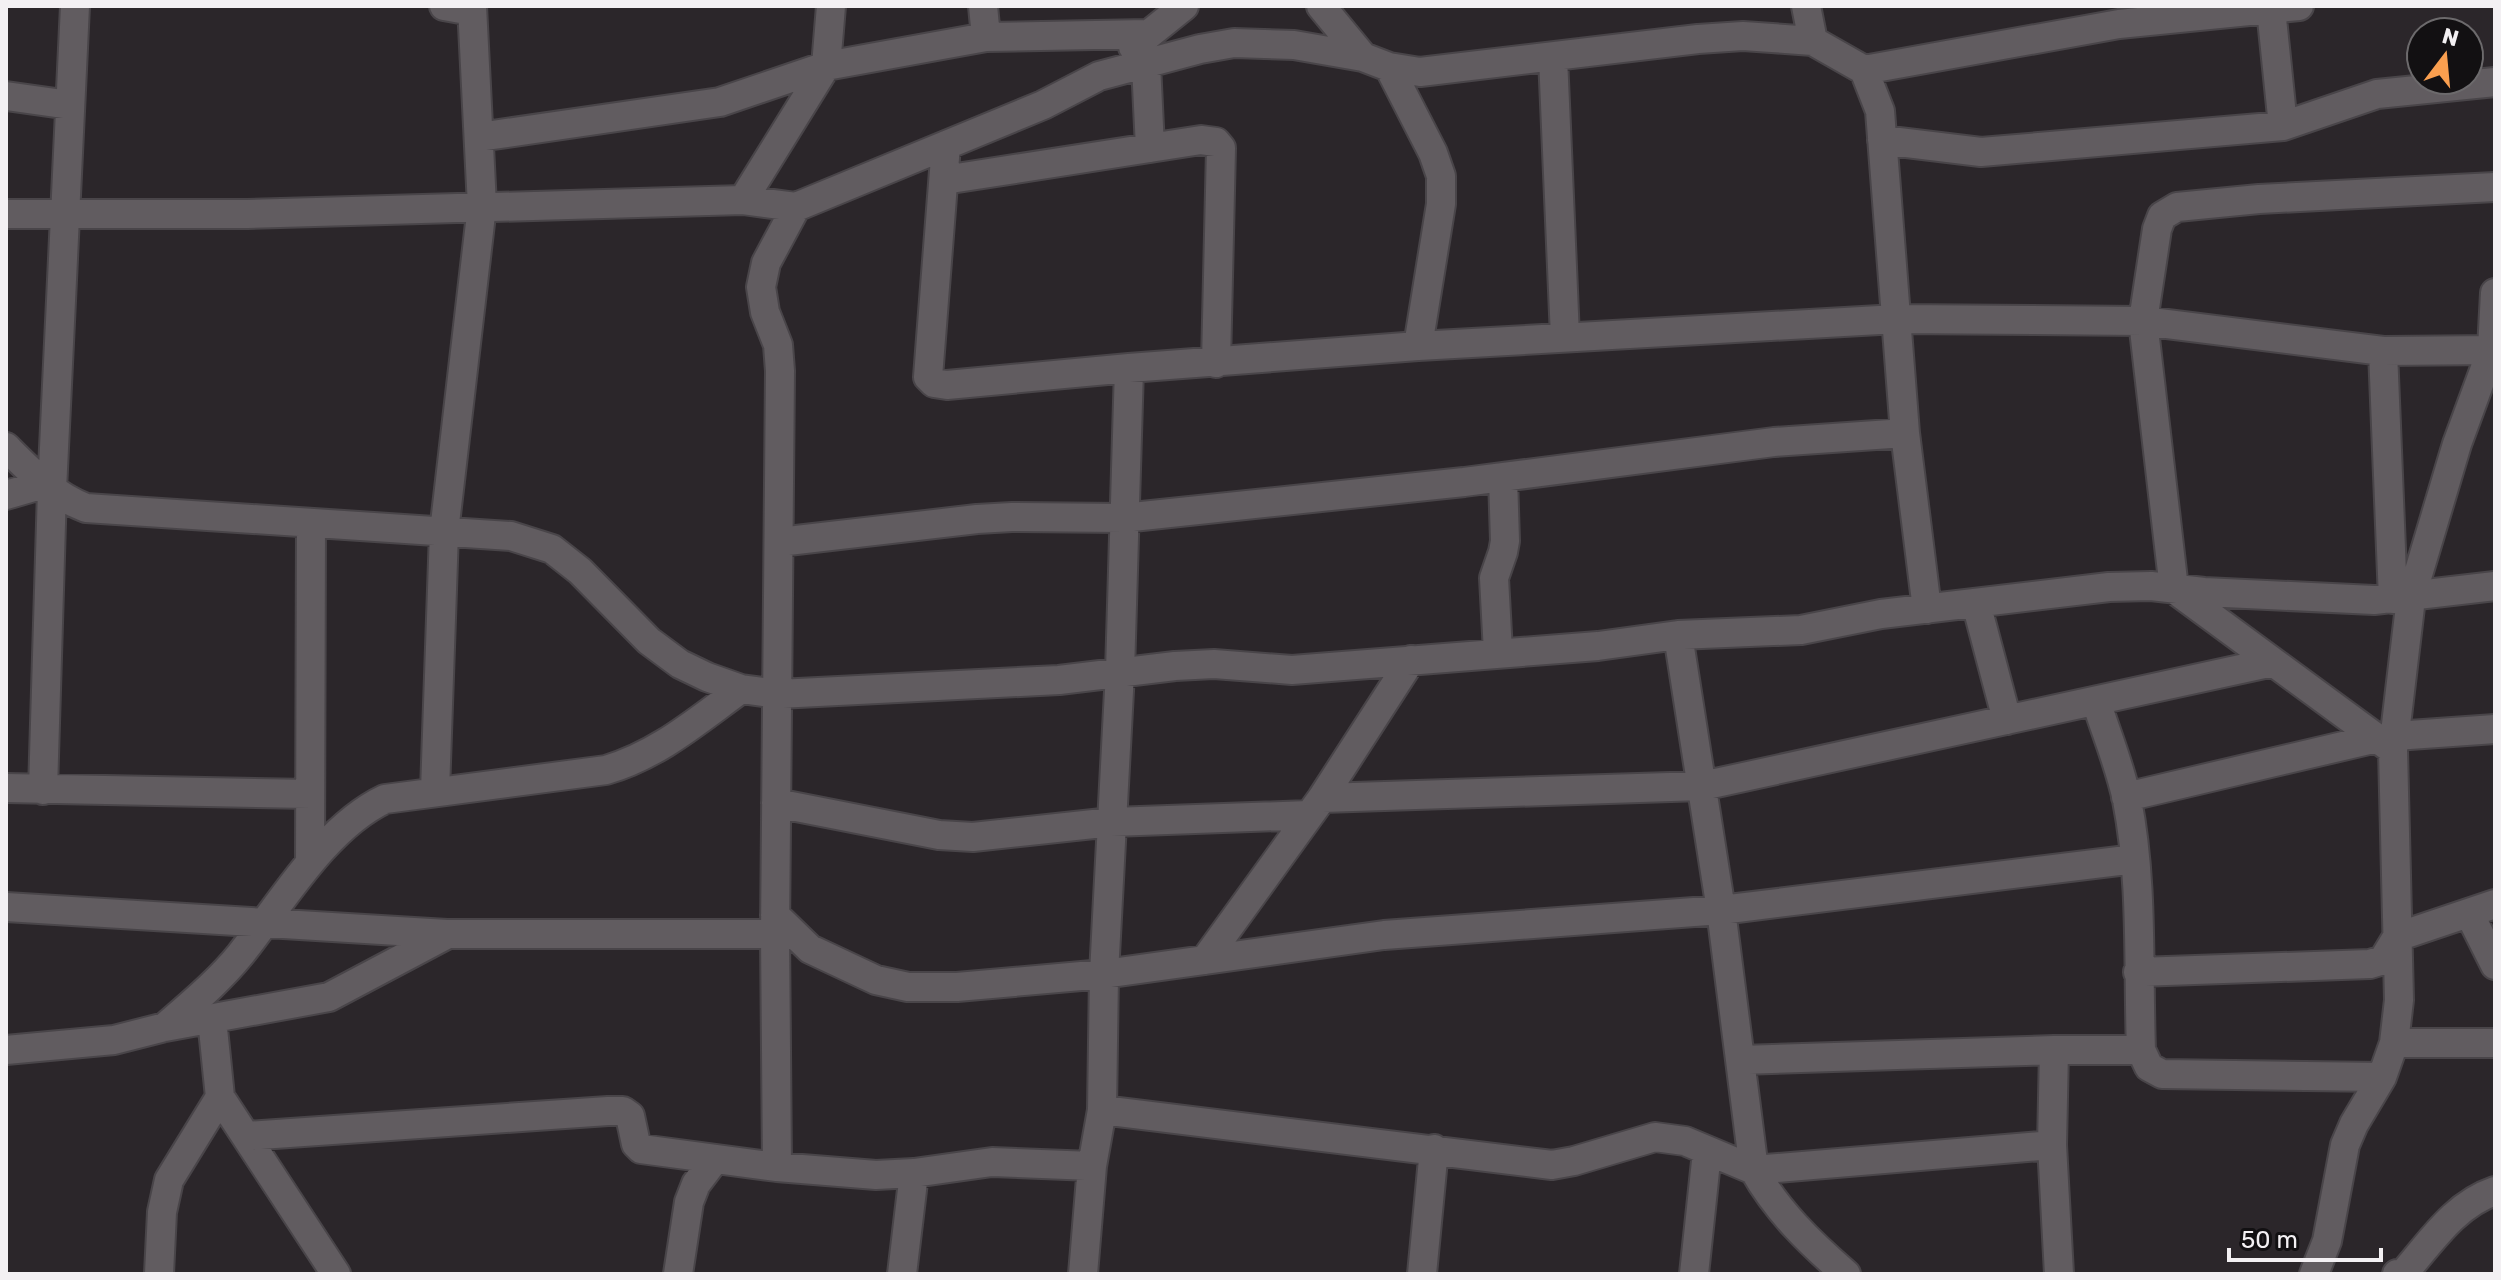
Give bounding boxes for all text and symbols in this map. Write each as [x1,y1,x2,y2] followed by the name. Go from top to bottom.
[2405,16,2485,96] north arrow
[2439,22,2462,52] text: N
[2229,1212,2381,1262] scale bar
[2241,1226,2298,1254] text: 50 m

